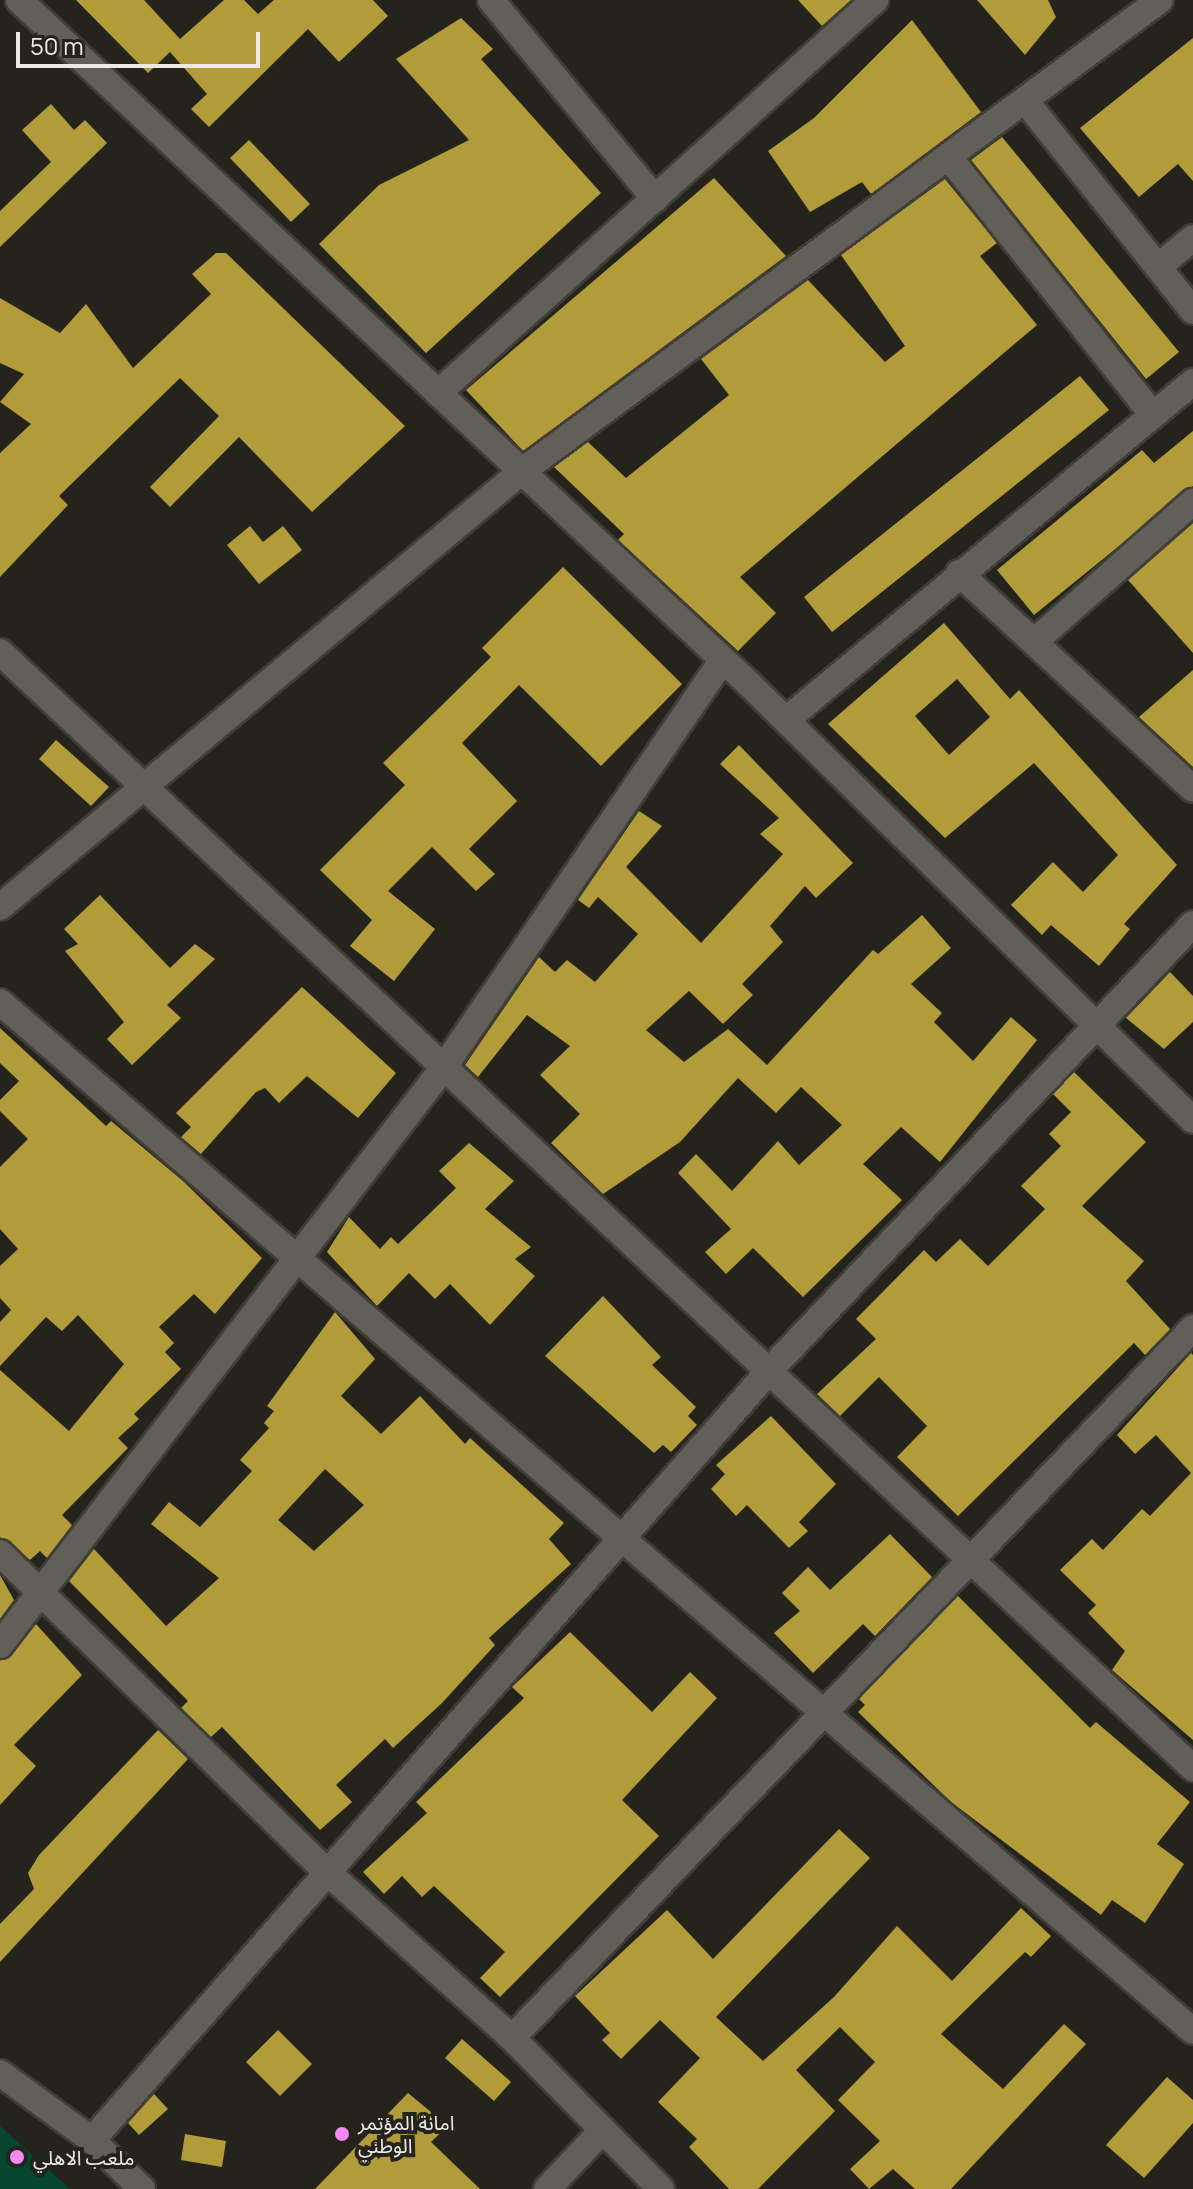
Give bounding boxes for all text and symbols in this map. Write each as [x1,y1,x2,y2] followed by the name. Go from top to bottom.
[20,16,264,66] scale bar
[30,29,84,62] text: 50 m
[358,2110,455,2157] place label: امانة المؤتمر الوطني
[333,2125,351,2143] marker: امانة المؤتمر الوطني
[33,2145,134,2169] place label: ملعب الاهلي
[8,2148,26,2166] marker: ملعب الاهلي

